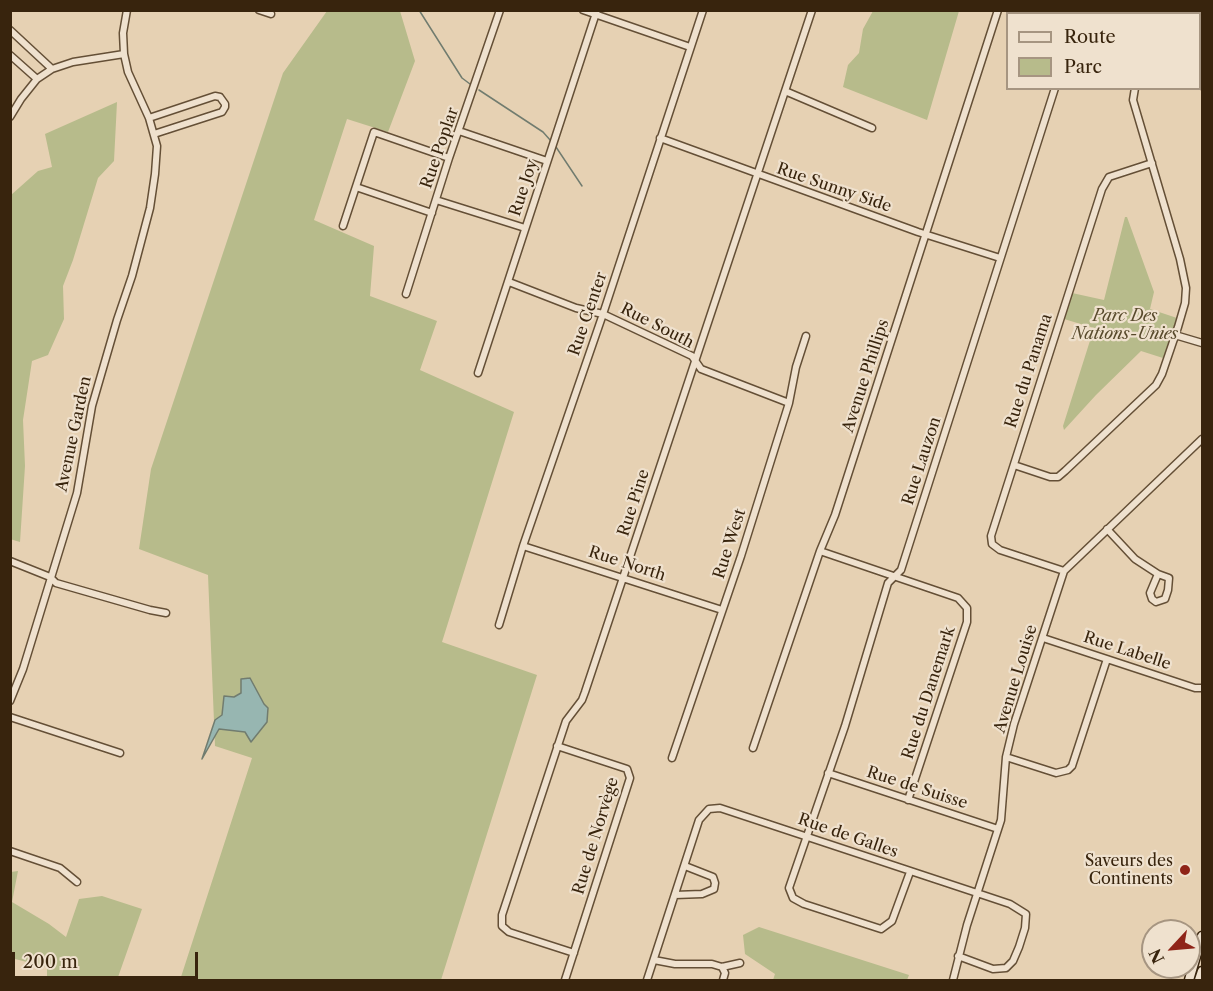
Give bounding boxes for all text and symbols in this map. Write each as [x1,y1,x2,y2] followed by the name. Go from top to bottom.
[1006,12,1201,90] legend
[1064,26,1116,48] text: Route
[1064,56,1102,78] text: Parc
[417,105,463,191] street label: Rue Poplar
[506,157,542,219] street label: Rue Joy
[774,159,894,217] street label: Rue Sunny Side
[565,270,611,358] street label: Rue Center
[617,299,697,353] street label: Rue South
[1072,306,1178,344] park label: Parc Des Nations-Unies
[1001,311,1057,431] street label: Rue du Panama
[839,317,893,435] street label: Avenue Phillips
[52,374,96,494] street label: Avenue Garden
[899,414,945,508] street label: Rue Lauzon
[614,467,654,539] street label: Rue Pine
[710,507,750,581] street label: Rue West
[586,543,668,585] street label: Rue North
[990,623,1042,735] street label: Avenue Louise
[898,624,960,762] street label: Rue du Danemark
[1081,628,1173,674] street label: Rue Labelle
[864,763,970,813] street label: Rue de Suisse
[569,775,623,897] street label: Rue de Norvège
[795,810,901,862] street label: Rue de Galles
[1085,851,1173,889] place label: Saveurs des Continents
[1178,863,1192,877] marker: Saveurs des Continents
[1141,919,1201,979] north arrow
[15,940,201,978] scale bar
[1145,945,1169,967] text: N
[23,951,78,973] text: 200 m

